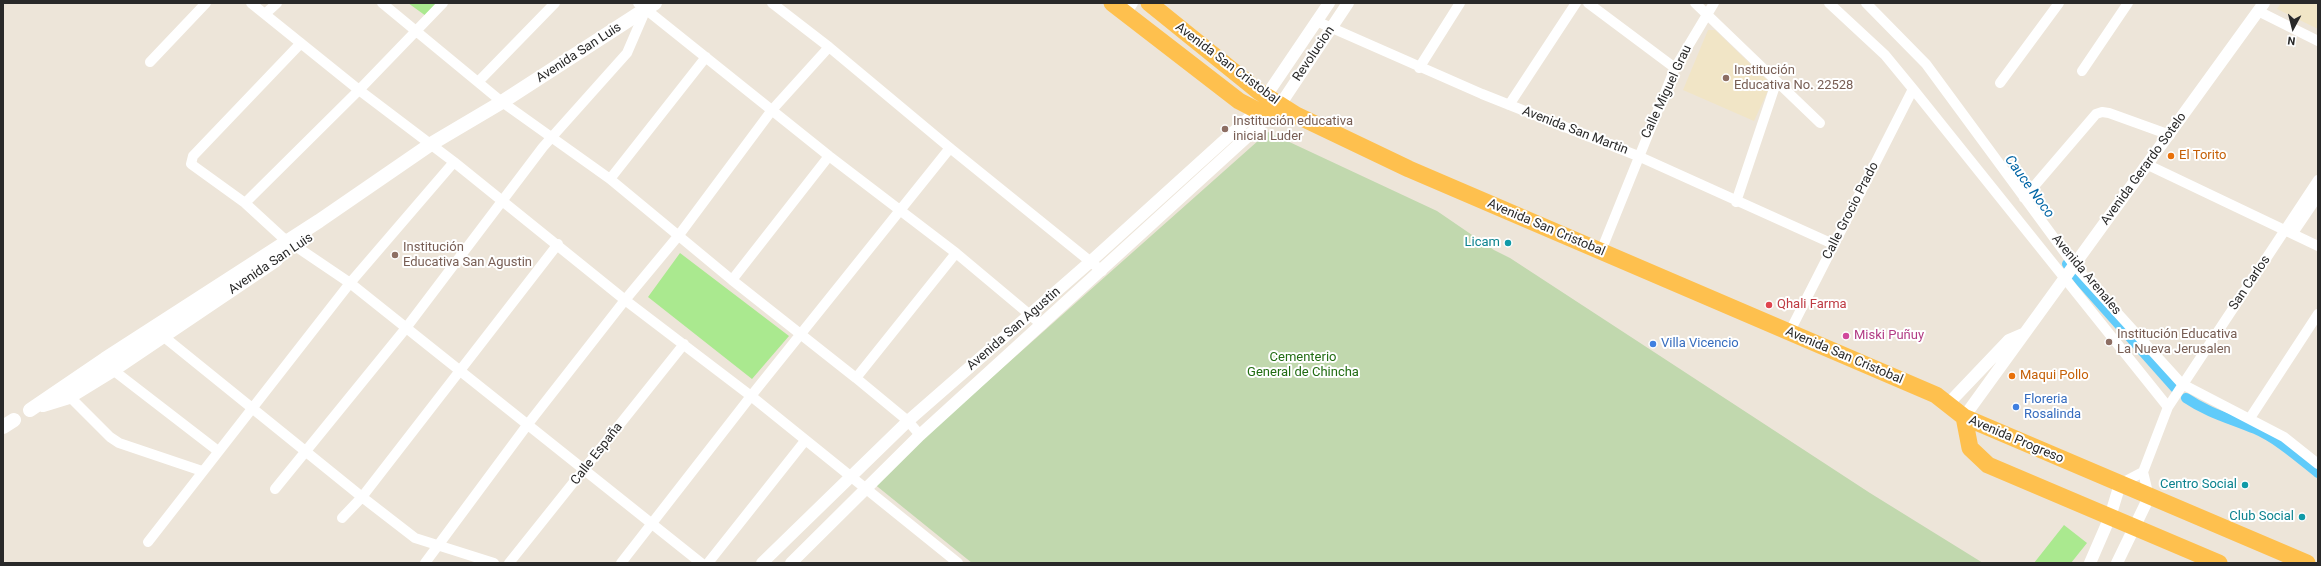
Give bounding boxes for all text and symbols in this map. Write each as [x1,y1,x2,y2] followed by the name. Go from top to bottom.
[2273,8,2313,48] north arrow
[534,20,624,86] street label: Avenida San Luis
[1172,20,1282,108] street label: Avenida San Cristobal
[1290,23,1338,85] street label: Revolucion
[2287,33,2296,47] text: N
[1638,43,1696,141] street label: Calle Miguel Grau
[1734,63,1853,94] place label: Institución Educativa No. 22528
[1721,73,1731,83] marker: Institución Educativa No. 22528
[1520,104,1630,158] street label: Avenida San Martin
[2098,110,2190,228] street label: Avenida Gerardo Sotelo
[1233,114,1353,145] place label: Institución educativa inicial Luder
[1220,124,1230,134] marker: Institución educativa inicial Luder
[2179,148,2226,164] place label: El Torito
[2166,151,2176,161] marker: El Torito
[2001,152,2057,222] water label: Cauce Noco
[1820,160,1882,262] street label: Calle Grocio Prado
[1485,196,1607,260] street label: Avenida San Cristobal
[226,230,316,298] street label: Avenida San Luis
[2048,232,2124,318] street label: Avenida Arenales
[1465,235,1500,251] place label: Licam
[1503,238,1513,248] marker: Licam
[403,240,532,271] place label: Institución Educativa San Agustin
[390,250,400,260] marker: Institución Educativa San Agustin
[2226,253,2274,313] street label: San Carlos
[964,284,1064,374] street label: Avenida San Agustin
[1777,297,1847,313] place label: Qhali Farma
[1764,300,1774,310] marker: Qhali Farma
[1783,324,1905,388] street label: Avenida San Cristobal
[2117,327,2237,358] place label: Institución Educativa La Nueva Jerusalen
[1854,328,1924,344] place label: Miski Puñuy
[1841,331,1851,341] marker: Miski Puñuy
[1661,336,1739,352] place label: Villa Vicencio
[2104,337,2114,347] marker: Institución Educativa La Nueva Jerusalen
[1648,339,1658,349] marker: Villa Vicencio
[1247,350,1359,381] park label: Cementerio General de Chincha
[2020,368,2089,384] place label: Maqui Pollo
[2007,371,2017,381] marker: Maqui Pollo
[2024,392,2081,423] place label: Floreria Rosalinda
[2011,402,2021,412] marker: Floreria Rosalinda
[1966,413,2066,467] street label: Avenida Progreso
[568,420,626,488] street label: Calle España
[2160,477,2237,493] place label: Centro Social
[2240,480,2250,490] marker: Centro Social
[2229,509,2294,525] place label: Club Social
[2297,512,2307,522] marker: Club Social

